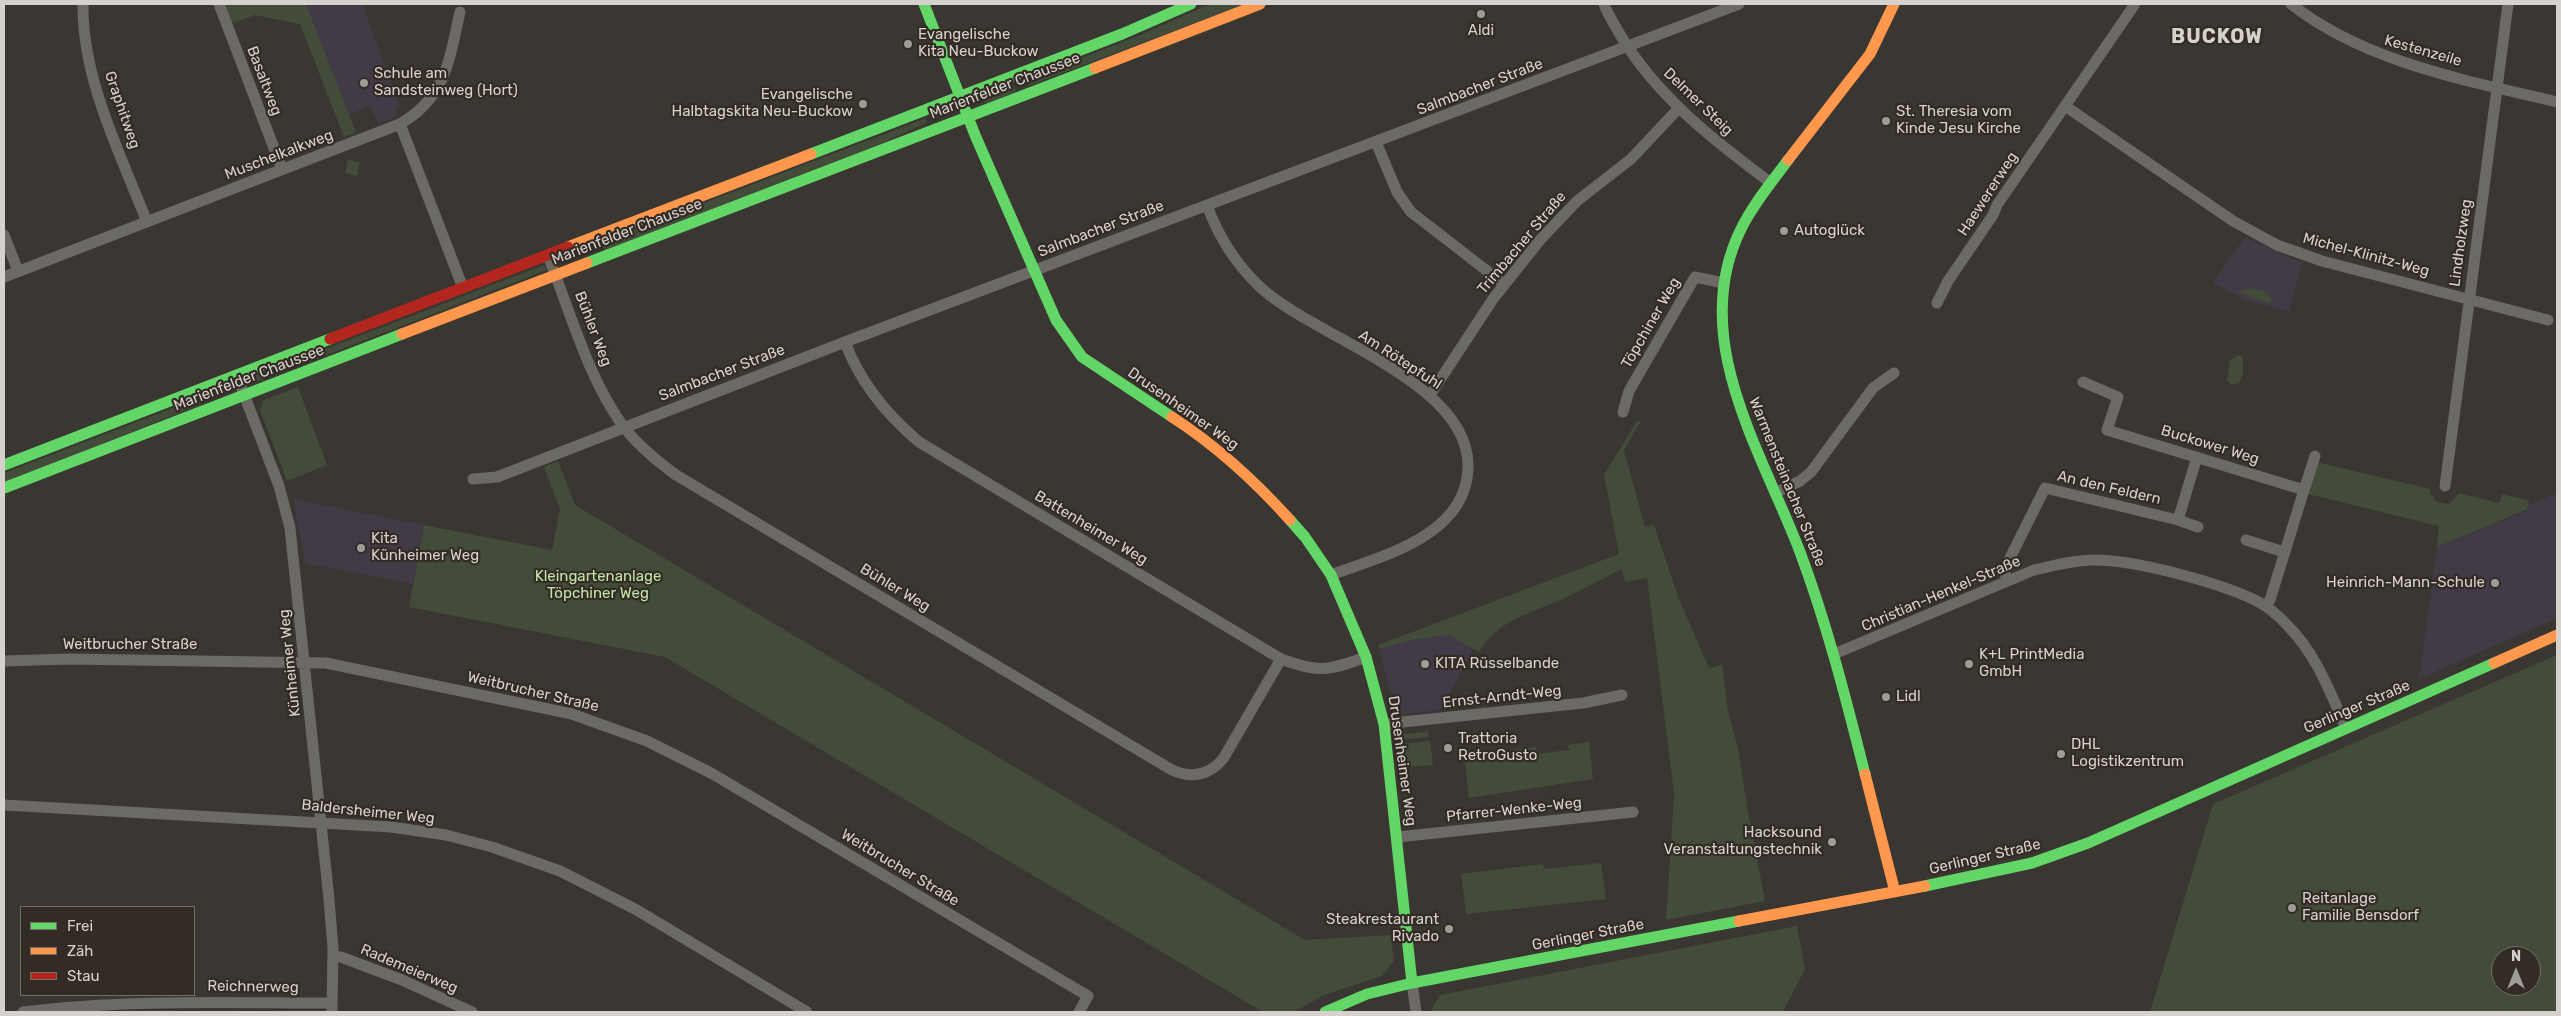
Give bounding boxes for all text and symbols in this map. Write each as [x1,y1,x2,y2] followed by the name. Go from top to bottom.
[1475,8,1487,20] marker: Aldi
[1468,22,1494,40] place label: Aldi
[2170,25,2264,49] district label: BUCKOW
[918,26,1039,61] place label: Evangelische Kita Neu-Buckow
[2382,31,2464,71] street label: Kestenzeile
[902,38,914,50] marker: Evangelische Kita Neu-Buckow
[243,44,285,118] street label: Basaltweg
[927,49,1083,123] street label: Marienfelder Chaussee
[1415,55,1545,119] street label: Salmbacher Straße
[1659,64,1737,140] street label: Delmer Steig
[374,65,518,100] place label: Schule am Sandsteinweg (Hort)
[100,69,144,151] street label: Graphitweg
[358,77,370,89] marker: Schule am Sandsteinweg (Hort)
[671,86,853,121] place label: Evangelische Halbtagskita Neu-Buckow
[857,98,869,110] marker: Evangelische Halbtagskita Neu-Buckow
[1896,103,2021,138] place label: St. Theresia vom Kinde Jesu Kirche
[1880,115,1892,127] marker: St. Theresia vom Kinde Jesu Kirche
[222,126,336,184] street label: Muschelkalkweg
[1954,149,2022,239] street label: Haewererweg
[1474,188,1570,298] street label: Trimbacher Straße
[549,195,705,269] street label: Marienfelder Chaussee
[1036,197,1166,261] street label: Salmbacher Straße
[2446,198,2476,288] street label: Lindholzweg
[1794,222,1865,240] place label: Autoglück
[1778,225,1790,237] marker: Autoglück
[2301,229,2431,281] street label: Michel-Klinitz-Weg
[1618,274,1684,372] street label: Töpchiner Weg
[571,289,615,369] street label: Bühler Weg
[1355,326,1445,394] street label: Am Rötepfuhl
[171,341,327,415] street label: Marienfelder Chaussee
[657,341,787,405] street label: Salmbacher Straße
[1124,364,1242,454] street label: Drusenheimer Weg
[1745,395,1829,569] street label: Warmensteinacher Straße
[2159,422,2261,468] street label: Buckower Weg
[2056,467,2162,509] street label: An den Feldern
[1031,487,1151,569] street label: Battenheimer Weg
[371,530,479,565] place label: Kita Künheimer Weg
[355,542,367,554] marker: Kita Künheimer Weg
[1859,552,2023,636] street label: Christian-Henkel-Straße
[857,560,933,616] street label: Bühler Weg
[535,568,661,603] park label: Kleingartenanlage Töpchiner Weg
[2326,574,2485,592] place label: Heinrich-Mann-Schule
[2489,577,2501,589] marker: Heinrich-Mann-Schule
[275,608,305,718] street label: Künheimer Weg
[63,636,197,654] street label: Weitbrucher Straße
[1979,646,2084,681] place label: K+L PrintMedia GmbH
[1435,655,1559,673] place label: KITA Rüsselbande
[1419,658,1431,670] marker: KITA Rüsselbande
[1963,658,1975,670] marker: K+L PrintMedia GmbH
[465,668,601,716] street label: Weitbrucher Straße
[2301,677,2413,737] street label: Gerlinger Straße
[1442,682,1562,712] street label: Ernst-Arndt-Weg
[1896,688,1921,706] place label: Lidl
[1880,691,1892,703] marker: Lidl
[1384,695,1420,827] street label: Drusenheimer Weg
[1458,730,1537,765] place label: Trattoria RetroGusto
[2071,736,2184,771] place label: DHL Logistikzentrum
[1442,742,1454,754] marker: Trattoria RetroGusto
[2055,748,2067,760] marker: DHL Logistikzentrum
[1445,794,1583,826] street label: Pfarrer-Wenke-Weg
[300,796,436,828] street label: Baldersheimer Weg
[1663,824,1822,859] place label: Hacksound Veranstaltungstechnik
[838,826,962,910] street label: Weitbrucher Straße
[1928,835,2042,879] street label: Gerlinger Straße
[1826,836,1838,848] marker: Hacksound Veranstaltungstechnik
[2302,890,2419,925] place label: Reitanlage Familie Bensdorf
[2286,902,2298,914] marker: Reitanlage Familie Bensdorf
[20,906,195,996] legend
[1326,911,1439,946] place label: Steakrestaurant Rivado
[1530,915,1646,955] street label: Gerlinger Straße
[67,917,93,935] text: Frei
[1443,923,1455,935] marker: Steakrestaurant Rivado
[358,940,460,998] street label: Rademeierweg
[67,942,93,960] text: Zäh
[2491,946,2541,996] north arrow
[2511,948,2521,965] text: N
[67,967,100,985] text: Stau
[207,977,299,997] street label: Reichnerweg

